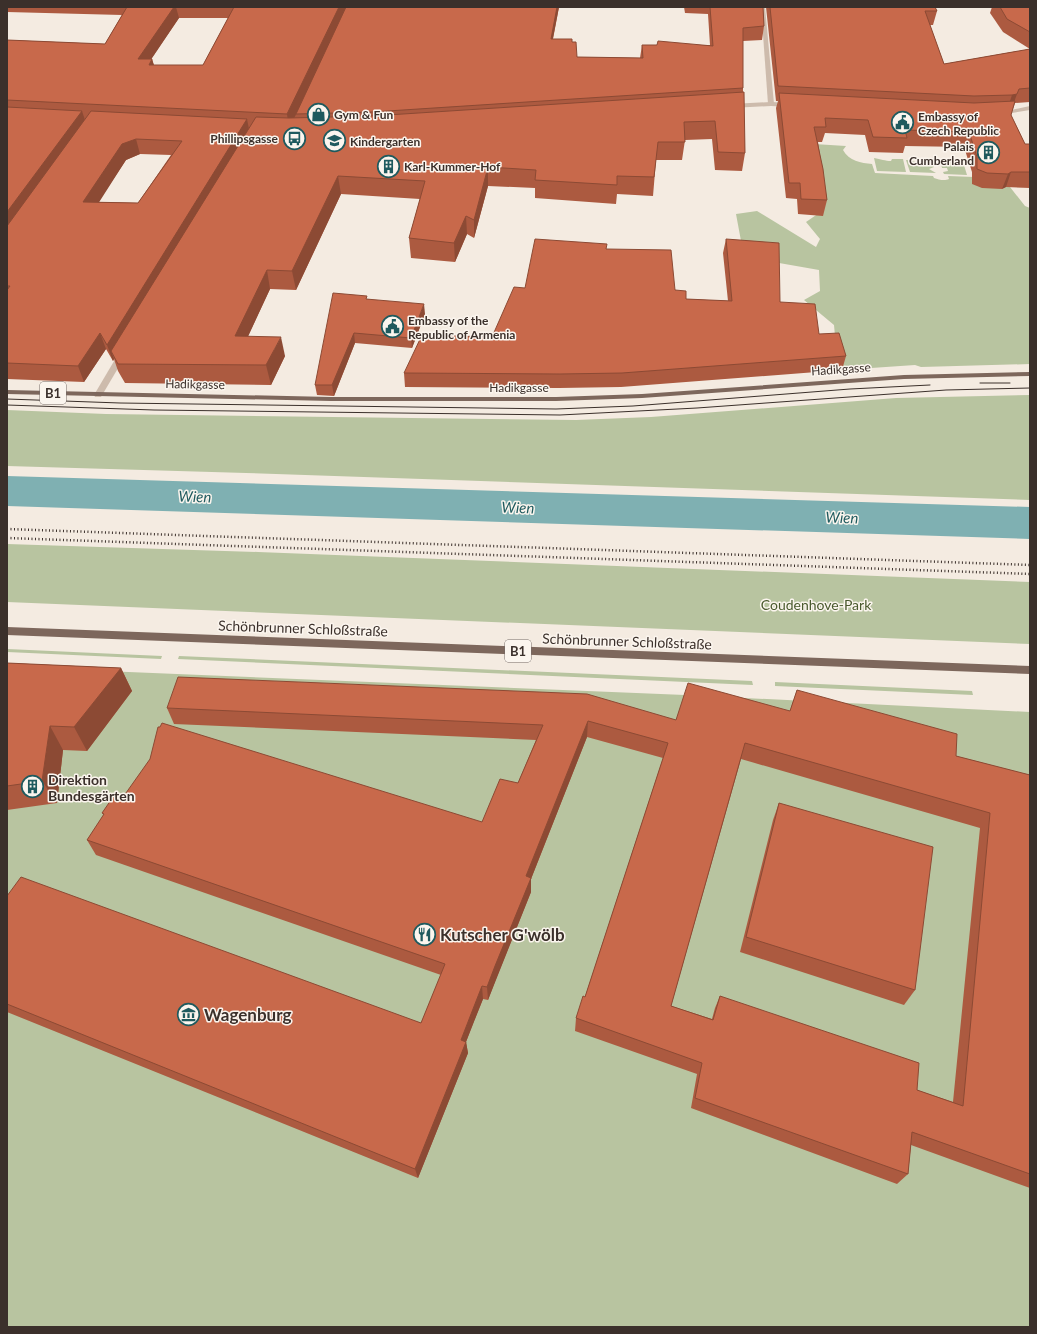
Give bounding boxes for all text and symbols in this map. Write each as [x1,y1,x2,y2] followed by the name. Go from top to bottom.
[306,101,332,127] shop icon: Gym & Fun
[334,107,394,122] place label: Gym & Fun
[918,109,999,138] place label: Embassy of Czech Republic
[890,110,916,136] public building icon: Embassy of Czech Republic
[281,125,307,151] bus stop icon: Phillipsgasse
[321,128,347,154] school or university icon: Kindergarten
[210,131,279,146] place label: Phillipsgasse
[350,134,420,149] place label: Kindergarten
[909,139,974,168] place label: Palais Cumberland
[976,140,1002,166] building icon: Palais Cumberland
[376,153,402,179] building icon: Karl-Kummer-Hof
[404,159,501,174] place label: Karl-Kummer-Hof
[408,313,515,342] place label: Embassy of the Republic of Armenia
[379,314,405,340] public building icon: Embassy of the Republic of Armenia
[811,359,871,379] street label: Hadikgasse
[165,376,225,392] street label: Hadikgasse
[489,380,549,395] street label: Hadikgasse
[40,382,66,404] road number: B1
[178,486,212,506] water label: Wien
[501,497,535,517] water label: Wien
[825,507,859,527] water label: Wien
[761,596,872,613] park label: Coudenhove-Park
[218,617,388,639] street label: Schönbrunner Schloßstraße
[542,630,712,652] street label: Schönbrunner Schloßstraße
[505,640,531,662] road number: B1
[48,771,135,804] place label: Direktion Bundesgärten
[20,774,46,800] building icon: Direktion Bundesgärten
[411,921,437,947] restaurant icon: Kutscher G'wölb
[440,924,565,945] place label: Kutscher G'wölb
[175,1001,201,1027] museum icon: Wagenburg
[204,1004,291,1025] place label: Wagenburg

